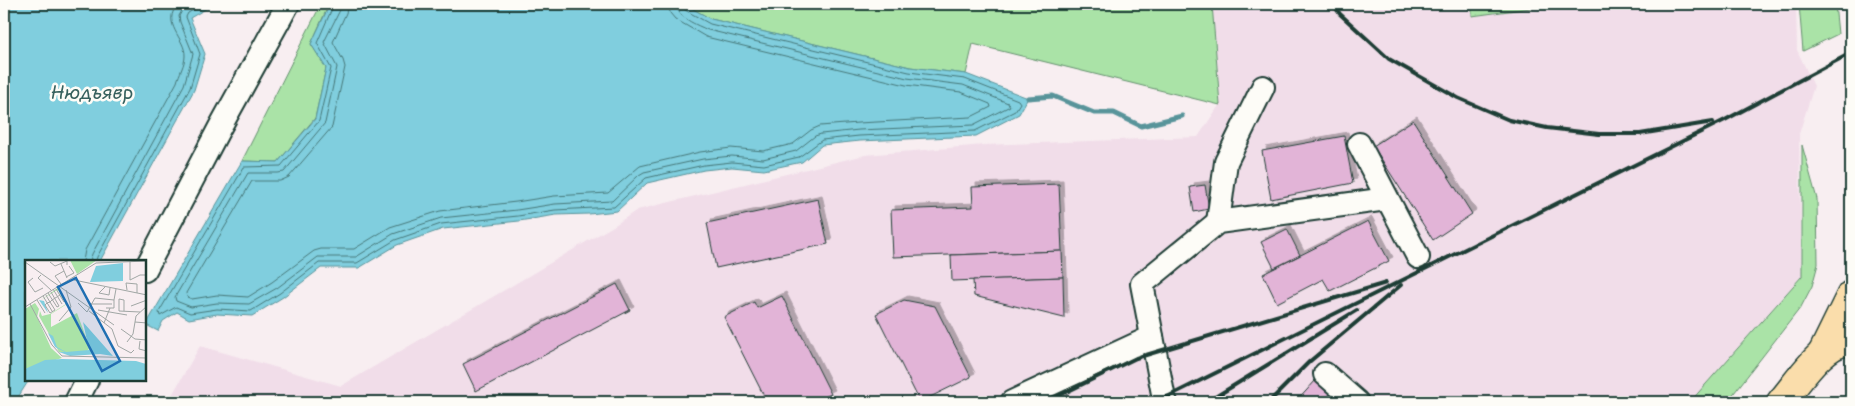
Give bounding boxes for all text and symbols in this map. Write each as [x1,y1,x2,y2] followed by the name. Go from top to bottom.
[51,80,133,105] water label: Нюдъявр
[25,260,146,381] inset map

